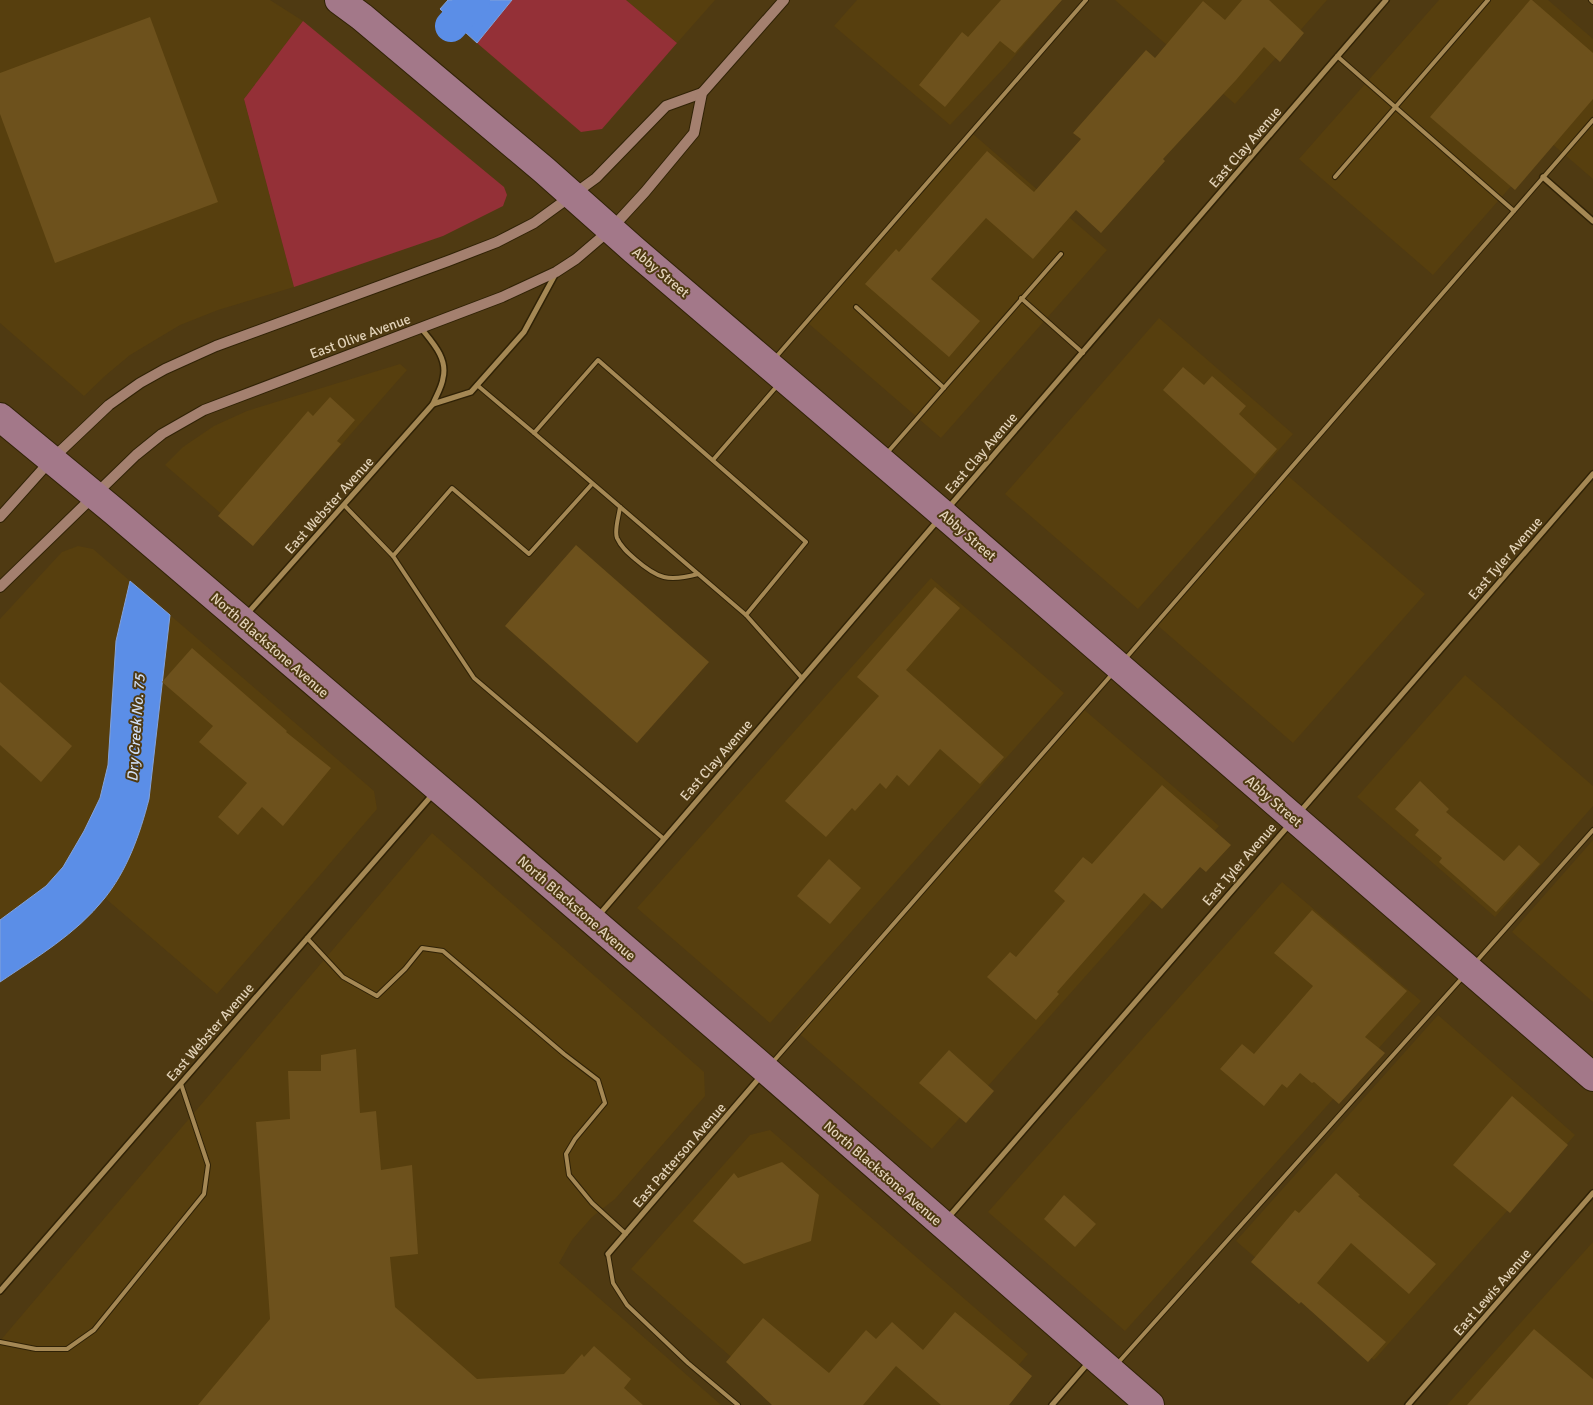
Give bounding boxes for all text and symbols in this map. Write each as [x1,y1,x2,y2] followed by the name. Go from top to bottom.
[1206,103,1285,191] street label: East Clay Avenue
[629,244,693,301] street label: Abby Street
[307,310,413,363] street label: East Olive Avenue
[942,409,1021,497] street label: East Clay Avenue
[281,453,377,557] street label: East Webster Avenue
[936,506,1000,565] street label: Abby Street
[1465,513,1546,603] street label: East Tyler Avenue
[207,589,332,701] street label: North Blackstone Avenue
[123,672,149,782] water label: Dry Creek No. 75
[677,716,756,804] street label: East Clay Avenue
[1242,772,1306,831] street label: Abby Street
[1199,819,1280,909] street label: East Tyler Avenue
[514,852,639,964] street label: North Blackstone Avenue
[163,980,258,1085] street label: East Webster Avenue
[629,1099,730,1211] street label: East Patterson Avenue
[820,1117,945,1229] street label: North Blackstone Avenue
[1450,1245,1535,1339] street label: East Lewis Avenue

